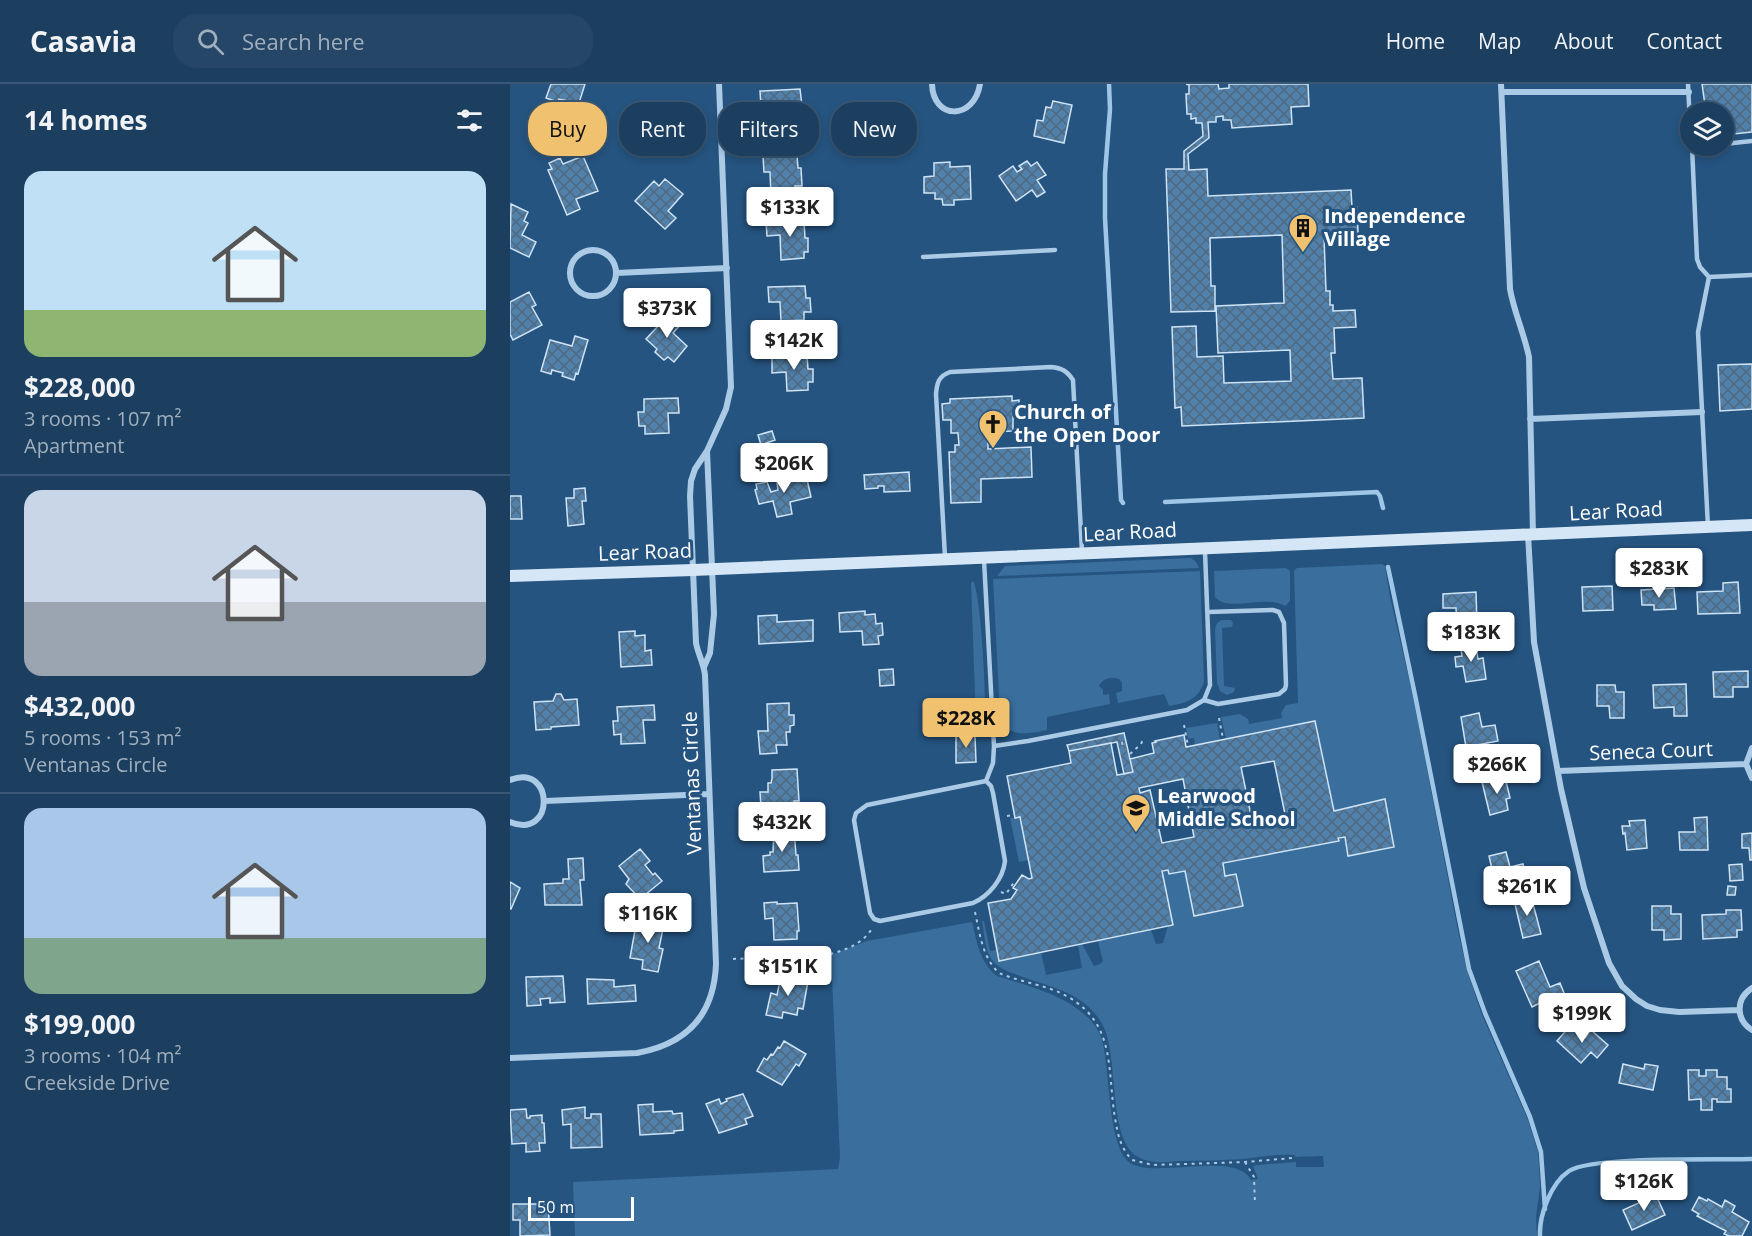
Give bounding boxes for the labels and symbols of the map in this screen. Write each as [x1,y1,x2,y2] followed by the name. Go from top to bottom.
[748,187,832,238] pin: $133K
[1324,202,1466,252] place label: Independence Village
[1287,212,1319,254] building icon: Independence Village
[625,288,709,339] pin: $373K
[752,320,836,371] pin: $142K
[1014,398,1160,448] place label: Church of the Open Door
[977,408,1009,450] church icon: Church of the Open Door
[742,443,826,494] pin: $206K
[1568,495,1664,526] street label: Lear Road
[1082,516,1178,547] street label: Lear Road
[598,536,692,567] street label: Lear Road
[1617,548,1701,599] pin: $283K
[1429,612,1513,663] pin: $183K
[924,698,1008,749] pin: $228K
[676,711,707,855] street label: Ventanas Circle
[1589,735,1713,766] street label: Seneca Court
[1455,744,1539,795] pin: $266K
[1157,782,1296,832] place label: Learwood Middle School
[1120,792,1152,834] school or university icon: Learwood Middle School
[740,802,824,853] pin: $432K
[1485,866,1569,917] pin: $261K
[606,893,690,944] pin: $116K
[746,946,830,997] pin: $151K
[1540,993,1624,1044] pin: $199K
[1602,1161,1686,1212] pin: $126K
[528,1194,634,1222] scale bar

